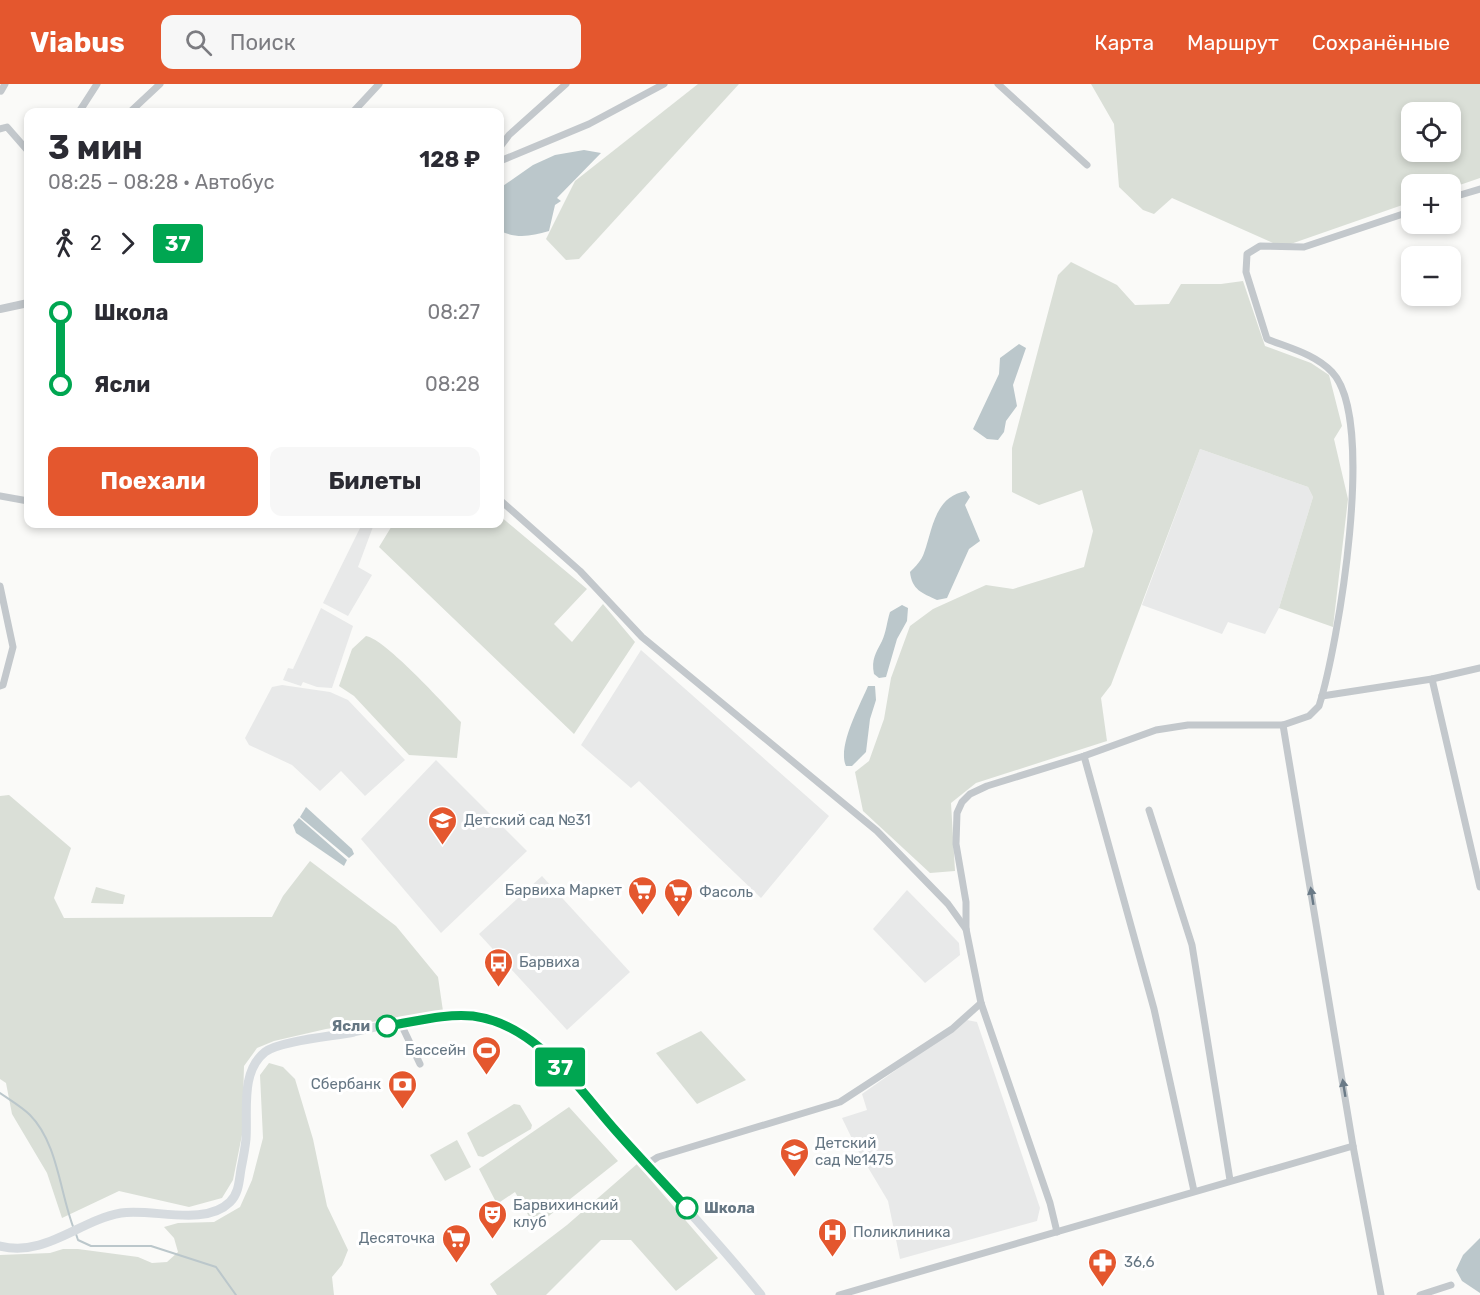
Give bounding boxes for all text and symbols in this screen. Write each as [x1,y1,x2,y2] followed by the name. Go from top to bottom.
[161,15,581,69] search box
[30,26,125,59] text: Viabus
[182,26,215,59] icon: search
[230,29,295,56] text: Поиск
[1094,30,1154,55] text: Карта
[1187,30,1279,55] text: Маршрут
[1312,30,1450,55] text: Сохранённые
[1401,102,1461,306] map controls
[1401,102,1461,162] button: locate
[48,128,143,167] text: 3 мин
[419,146,480,173] text: 128 ₽
[48,170,274,194] text: 08:25 – 08:28 · Автобус
[1401,174,1461,234] button: +
[48,227,81,260] icon: walk
[111,227,144,260] icon: forward
[90,231,102,255] text: 2
[165,231,191,256] text: 37
[1401,246,1461,306] button: −
[94,299,169,326] text: Школа
[427,300,480,324] text: 08:27
[94,371,150,398] text: Ясли
[425,372,480,396] text: 08:28
[48,447,258,516] button: Поехали
[270,447,480,516] button: Билеты
[427,804,459,846] school or university icon: Детский сад №31
[464,811,591,829] place label: Детский сад №31
[627,874,659,916] supermarket icon: Барвиха Маркет
[662,876,694,918] supermarket icon: Фасоль
[505,881,622,899] place label: Барвиха Маркет
[699,883,754,901] place label: Фасоль
[1307,886,1316,905] one-way arrow
[482,946,514,988] bus stop icon: Барвиха
[519,953,580,971] place label: Барвиха
[376,1015,398,1037] marker: Ясли
[332,1017,370,1035] place label: Ясли
[471,1034,503,1076] sports icon: Бассейн
[405,1041,466,1059] place label: Бассейн
[533,1048,587,1086] line badge: 37
[547,1055,573,1080] text: 37
[386,1068,418,1110] bank icon: Сбербанк
[311,1075,381,1093] place label: Сбербанк
[1339,1079,1348,1098] one-way arrow
[815,1134,894,1169] place label: Детский сад №1475
[778,1136,810,1178] school or university icon: Детский сад №1475
[513,1196,618,1231] place label: Барвихинский клуб
[676,1197,698,1219] marker: Школа
[476,1198,508,1240] theatre icon: Барвихинский клуб
[704,1199,755,1217] place label: Школа
[816,1216,848,1258] hospital icon: Поликлиника
[440,1222,472,1264] supermarket icon: Десяточка
[853,1223,950,1241] place label: Поликлиника
[359,1229,435,1247] place label: Десяточка
[1087,1246,1119,1288] pharmacy icon: 36,6
[1124,1253,1155,1271] place label: 36,6

